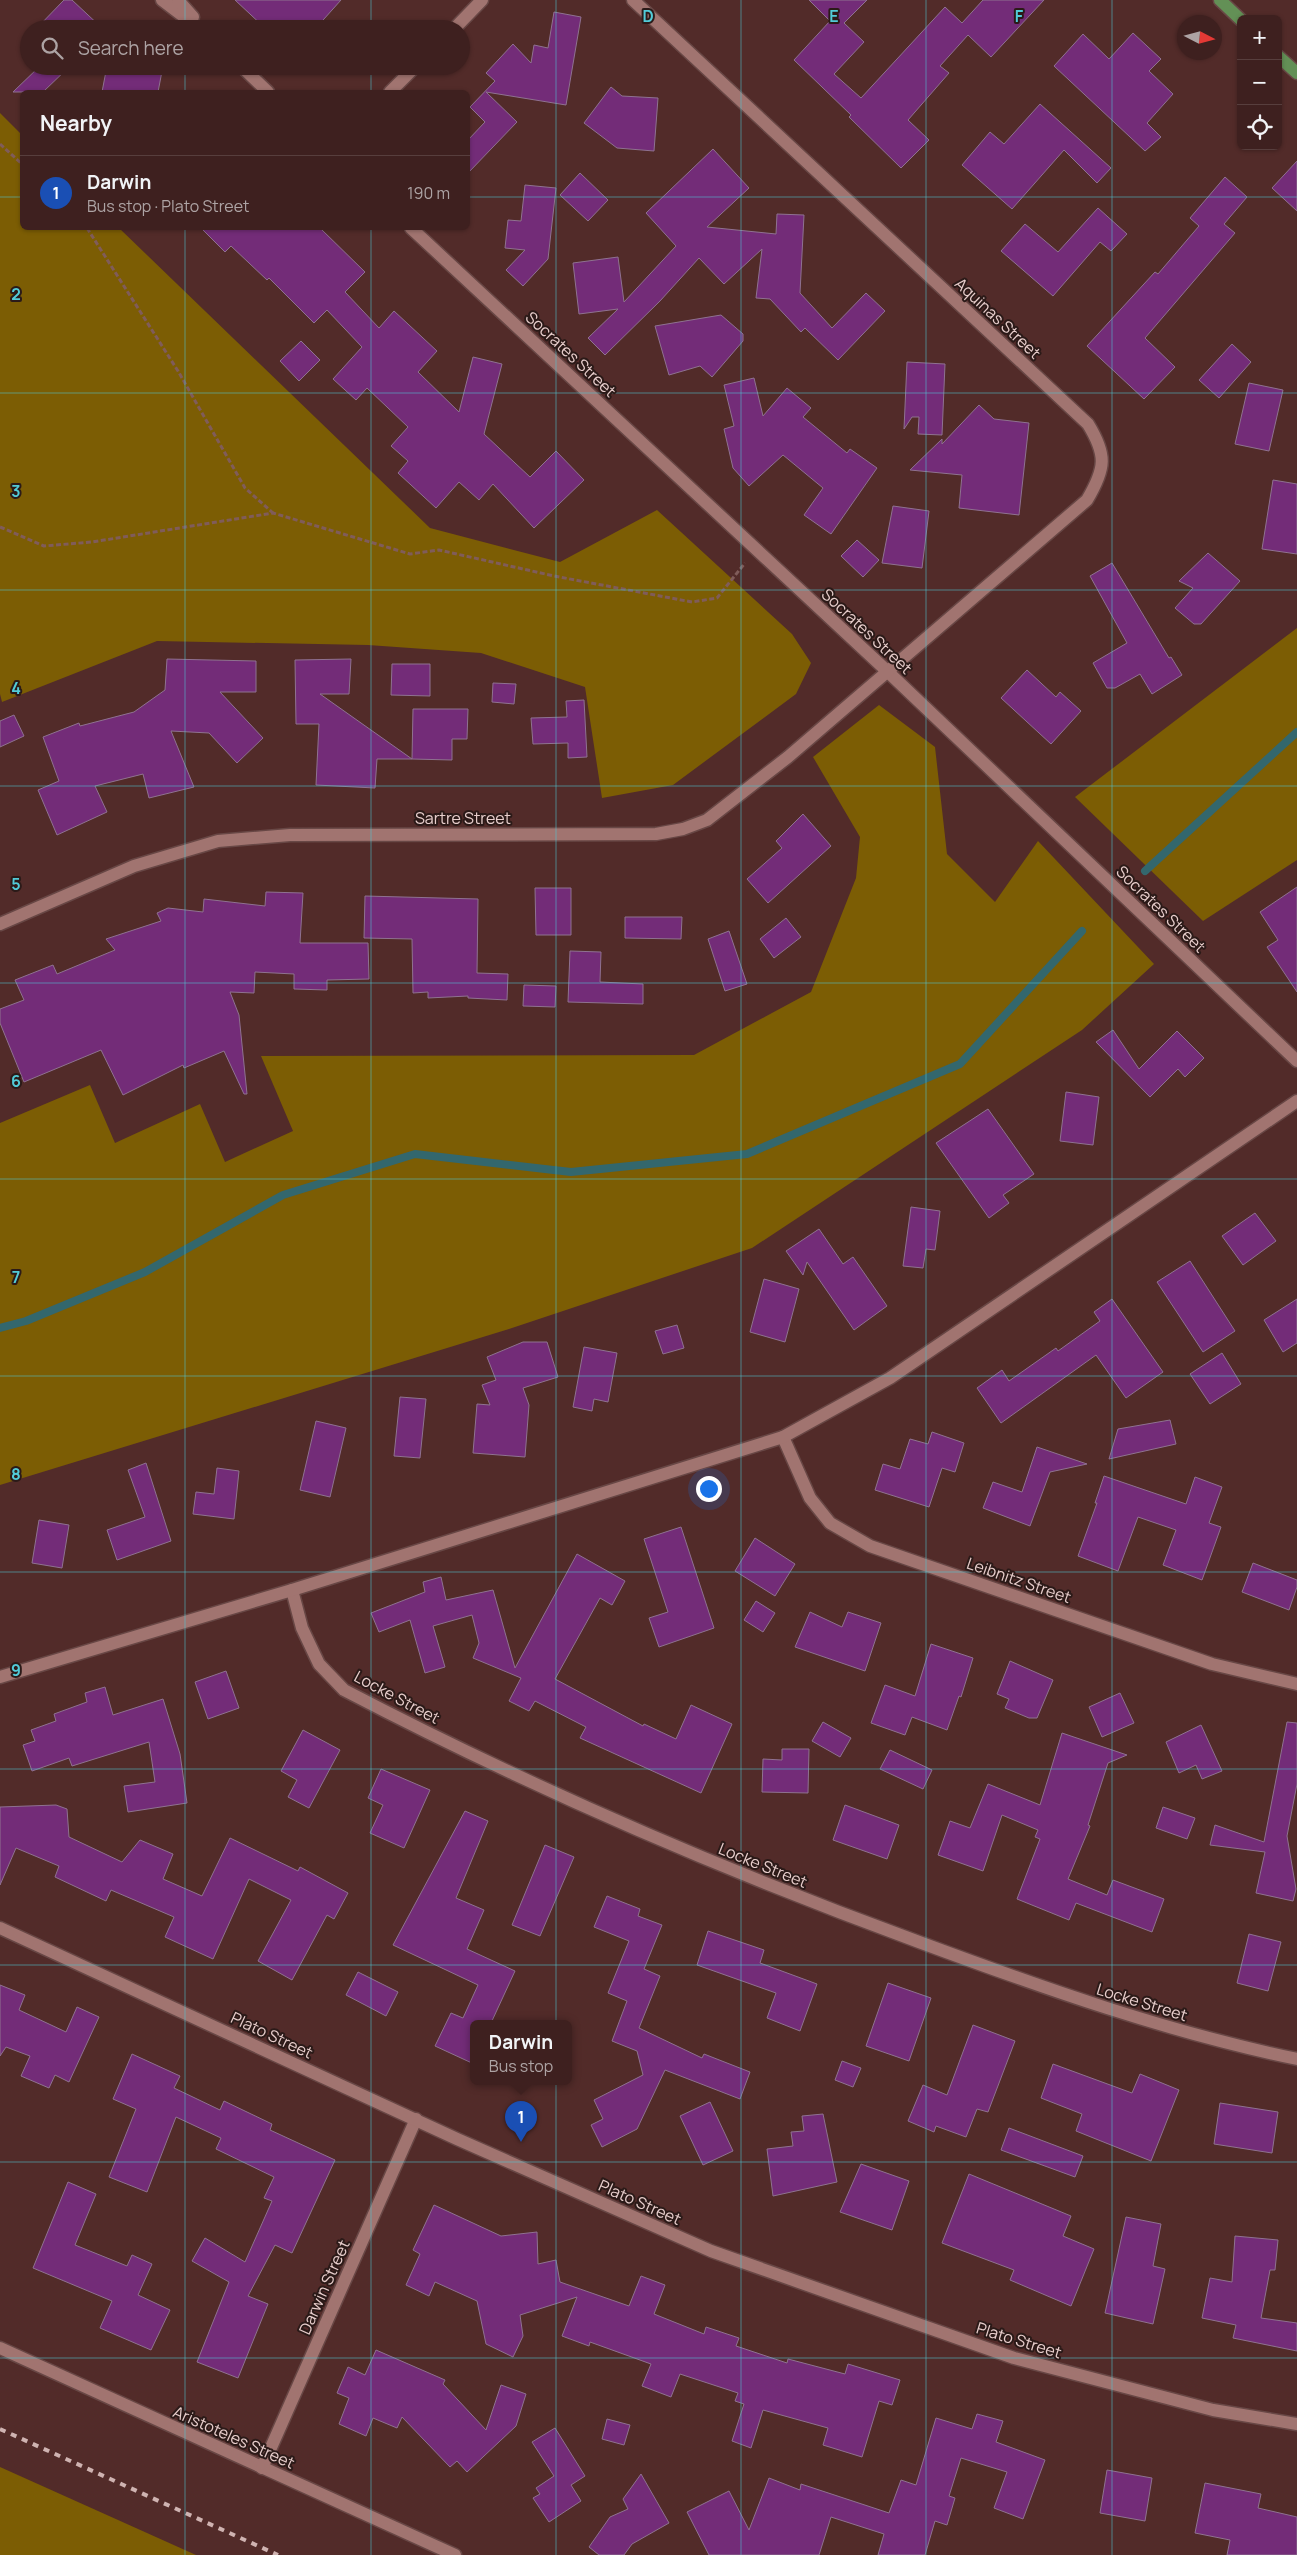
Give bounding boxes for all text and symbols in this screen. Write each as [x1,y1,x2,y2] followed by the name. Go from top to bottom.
[642,5,654,27] text: D
[829,5,839,27] text: E
[1015,5,1024,27] text: F
[1177,15,1222,60] north arrow
[1237,15,1282,150] map controls
[1237,15,1282,60] button: +
[20,20,470,75] search box
[38,34,66,62] icon: search
[78,35,184,61] text: Search here
[1237,60,1282,105] button: −
[1237,105,1282,150] button: locate
[40,109,112,137] text: Nearby
[87,169,151,195] text: Darwin
[52,182,60,204] text: 1
[407,182,450,204] text: 190 m
[87,195,249,217] text: Bus stop · Plato Street
[950,272,1046,364] street label: Aquinas Street
[11,283,21,305] text: 2
[521,306,621,402] street label: Socrates Street
[11,480,21,502] text: 3
[817,583,917,679] street label: Socrates Street
[11,677,21,699] text: 4
[415,807,511,829] street label: Sartre Street
[1111,861,1211,957] street label: Socrates Street
[11,873,21,895] text: 5
[11,1070,21,1092] text: 6
[12,1266,20,1288] text: 7
[11,1463,21,1485] text: 8
[696,1476,722,1502] your location
[964,1552,1074,1608] street label: Leibnitz Street
[11,1659,21,1681] text: 9
[350,1665,444,1729] street label: Locke Street
[715,1837,811,1893] street label: Locke Street
[1094,1978,1190,2026] street label: Locke Street
[227,2006,317,2064] street label: Plato Street
[470,2020,572,2085] popup
[489,2029,553,2055] text: Darwin
[489,2055,553,2077] text: Bus stop
[505,2101,537,2142] pin: 1
[595,2174,685,2230] street label: Plato Street
[293,2236,355,2338] street label: Darwin Street
[974,2317,1064,2363] street label: Plato Street
[170,2400,298,2474] street label: Aristoteles Street

